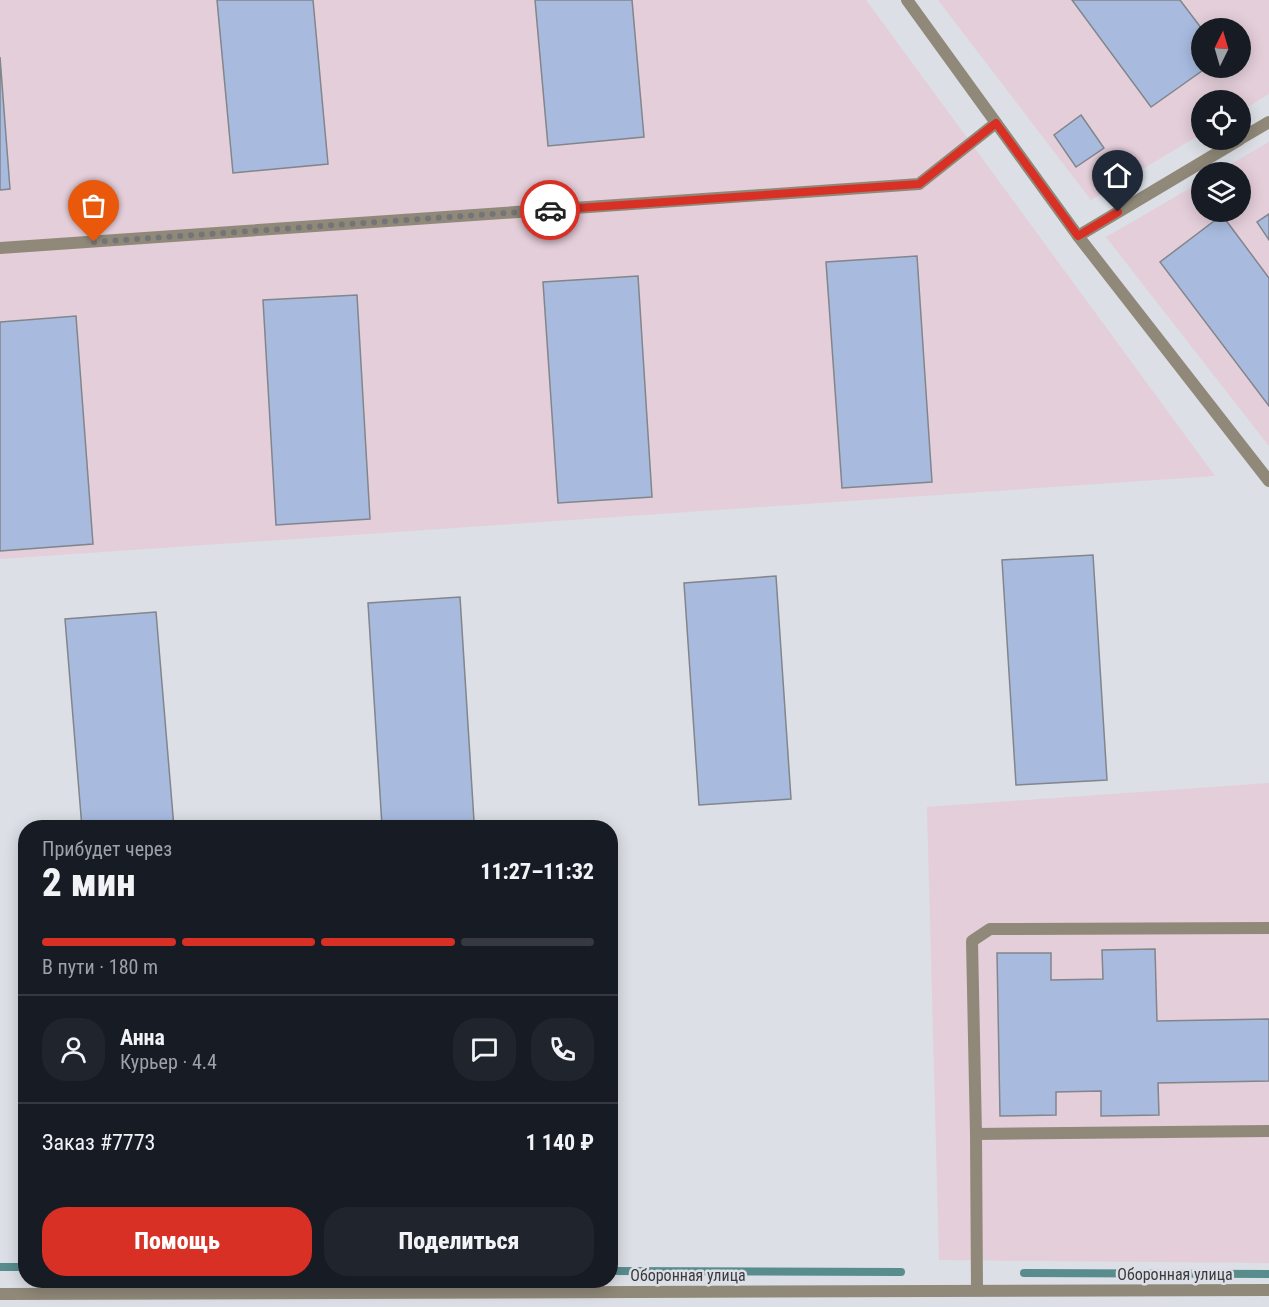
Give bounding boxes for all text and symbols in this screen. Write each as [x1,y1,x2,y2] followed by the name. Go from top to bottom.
[1191,18,1251,78] north arrow
[1191,18,1251,222] map controls
[1191,90,1251,150] button: locate
[1092,150,1143,212] pin
[1101,159,1134,192] icon: home
[1191,162,1251,222] button: layers
[68,180,119,242] pin
[520,180,580,240] courier
[77,189,110,222] icon: bag
[534,194,567,227] icon: car
[42,837,172,861] text: Прибудет через
[480,859,594,884] text: 11:27–11:32
[42,860,136,906] text: 2 мин
[42,955,158,979] text: В пути · 180 m
[42,1018,105,1081] button: person
[453,1018,516,1081] button: chat
[531,1018,594,1081] button: phone
[120,1025,165,1050] text: Анна
[120,1050,217,1074] text: Курьер · 4.4
[42,1130,155,1155] text: Заказ #7773
[526,1130,594,1155] text: 1 140 ₽
[42,1207,312,1276] button: Помощь
[324,1207,594,1276] button: Поделиться
[1117,1265,1233,1284] street label: Оборонная улица
[630,1266,746,1285] street label: Оборонная улица

